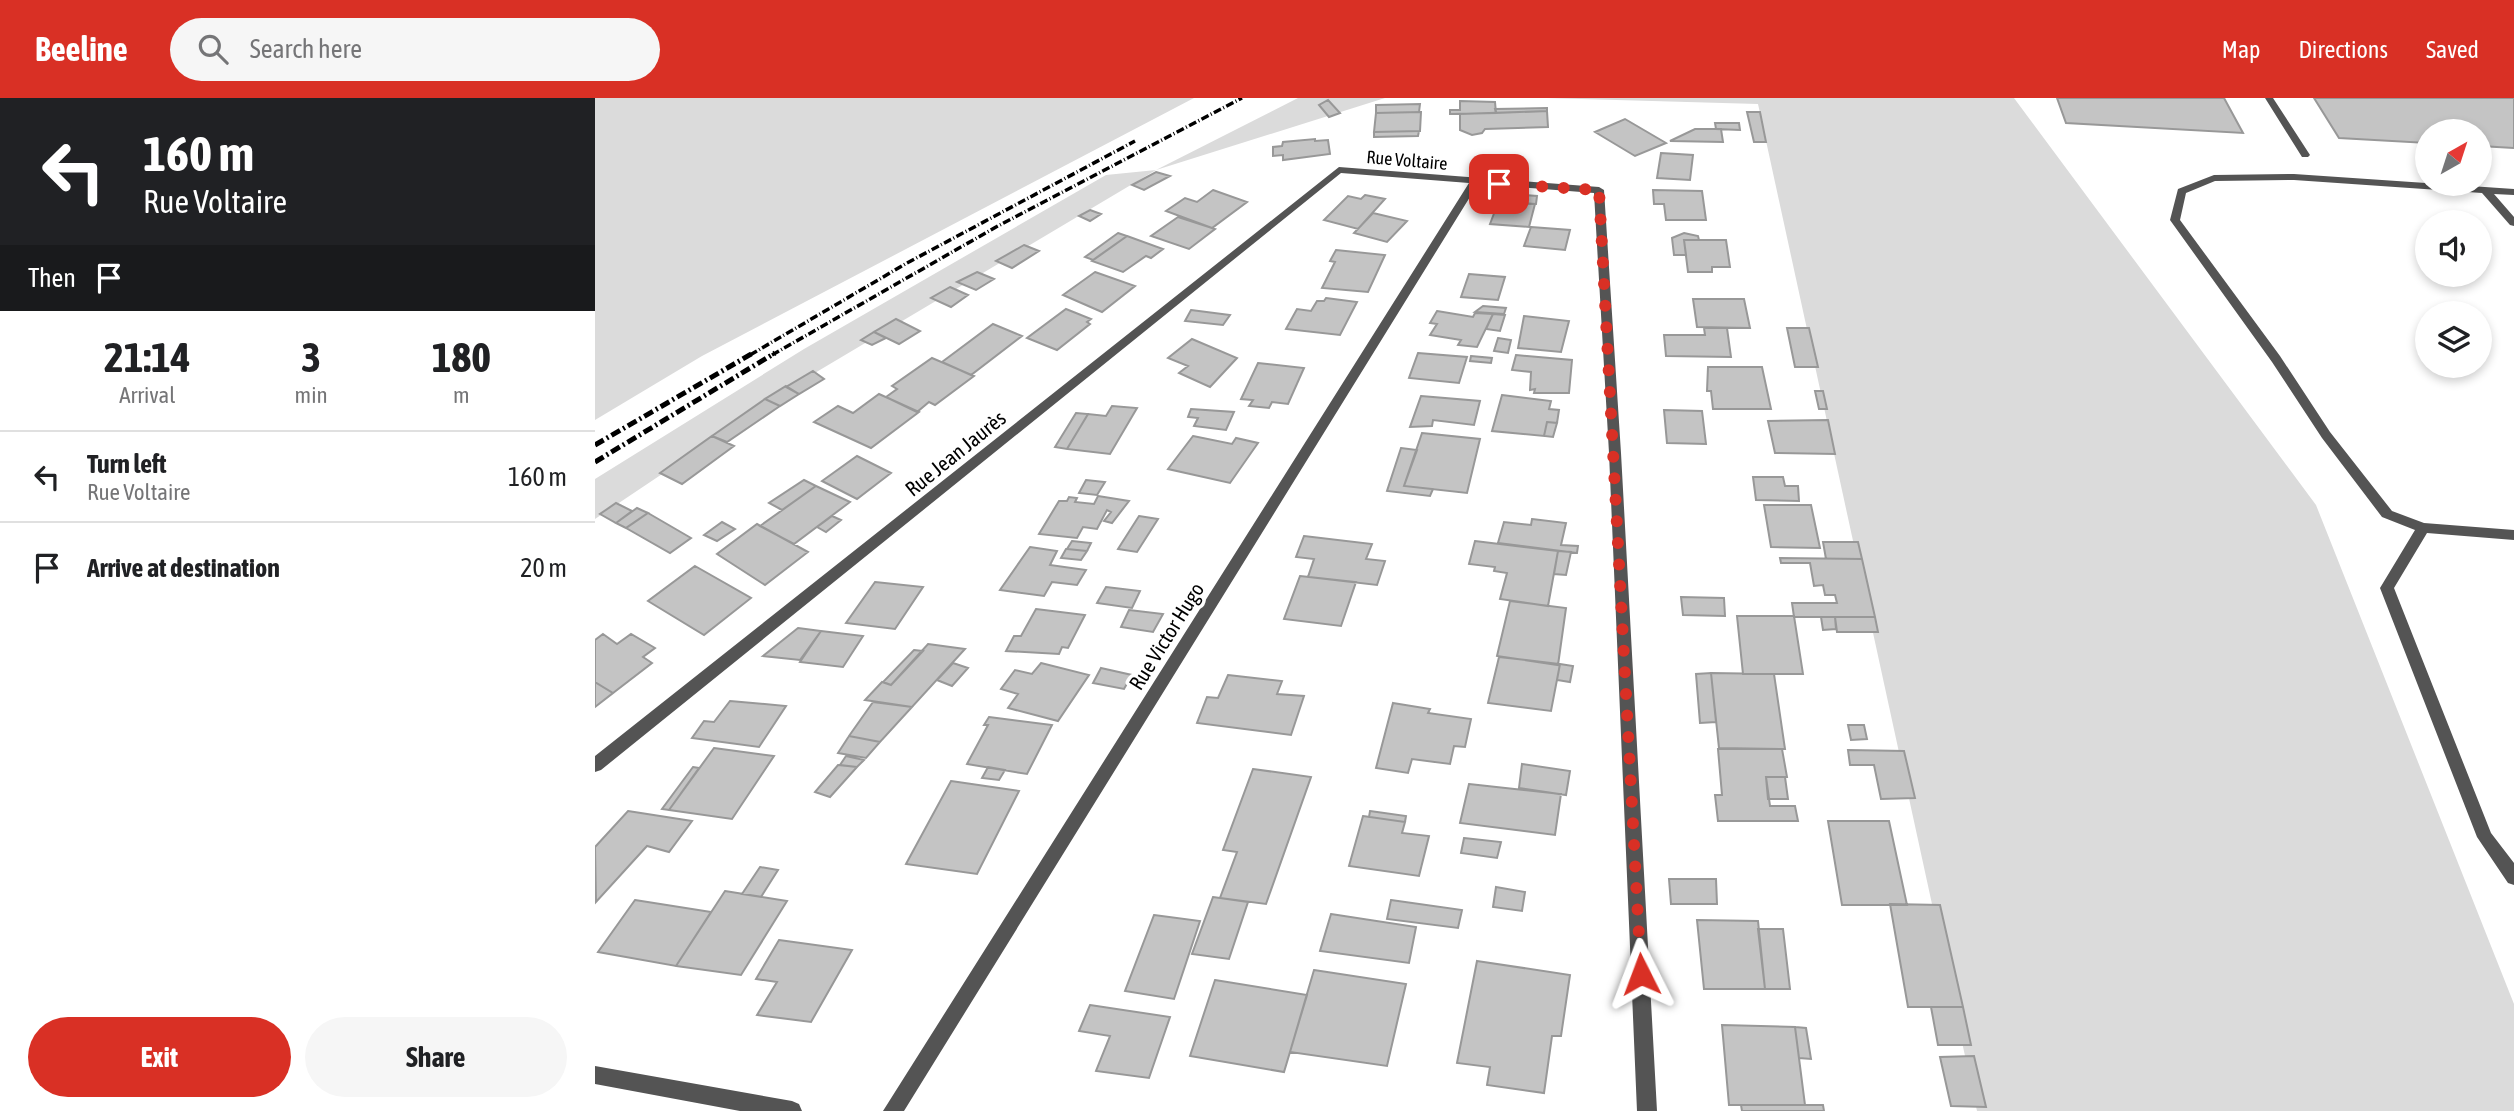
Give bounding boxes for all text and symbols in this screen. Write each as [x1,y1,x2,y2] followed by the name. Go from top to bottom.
[170,18,660,81] search box
[35,30,128,68] text: Beeline
[194,30,232,68] icon: search
[250,34,362,64] text: Search here
[2222,36,2260,63] text: Map
[2298,36,2388,63] text: Directions
[2426,36,2479,63] text: Saved
[2415,119,2492,196] north arrow
[2415,119,2492,378] map controls
[143,125,254,181] text: 160 m
[28,126,119,217] icon: left
[1366,146,1448,174] street label: Rue Voltaire
[1469,154,1529,214] pin
[1480,165,1518,203] icon: arrive
[143,183,287,220] text: Rue Voltaire
[2415,210,2492,287] button: sound
[90,259,128,297] icon: arrive
[28,263,76,293] text: Then
[2415,301,2492,378] button: layers
[104,333,191,381] text: 21:14
[301,333,321,381] text: 3
[432,333,491,381] text: 180
[119,382,175,408] text: Arrival
[295,382,328,408] text: min
[453,382,470,408] text: m
[900,405,1010,501] street label: Rue Jean Jaurès
[87,449,167,479] text: Turn left
[28,458,66,496] icon: left
[508,462,567,492] text: 160 m
[87,479,191,505] text: Rue Voltaire
[28,549,66,587] icon: arrive
[87,553,280,583] text: Arrive at destination
[520,553,567,583] text: 20 m
[1124,578,1208,694] street label: Rue Victor Hugo
[1604,937,1678,1011] position arrow
[28,1017,291,1097] button: Exit
[305,1017,567,1097] button: Share

